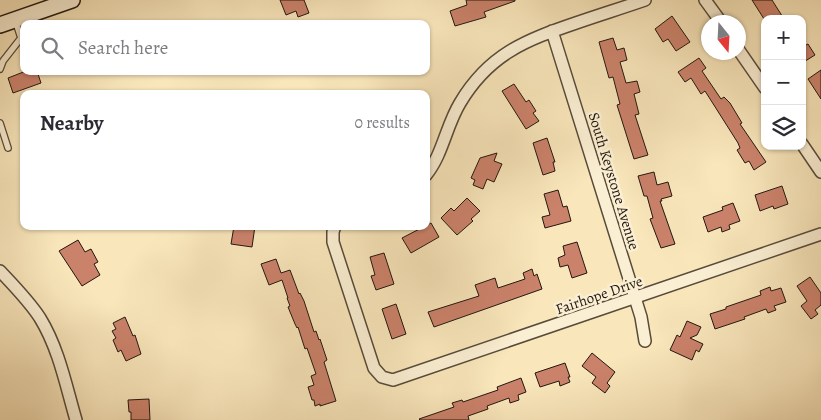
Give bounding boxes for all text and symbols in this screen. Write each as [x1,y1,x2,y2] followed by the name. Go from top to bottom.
[701,15,746,60] north arrow
[761,15,806,150] map controls
[761,15,806,60] button: +
[20,20,430,75] search box
[38,34,66,62] icon: search
[78,35,168,61] text: Search here
[761,60,806,105] button: −
[761,105,806,150] button: layers
[40,109,103,137] text: Nearby
[584,110,644,252] street label: South Keystone Avenue
[354,112,410,134] text: 0 results
[553,271,645,319] street label: Fairhope Drive

